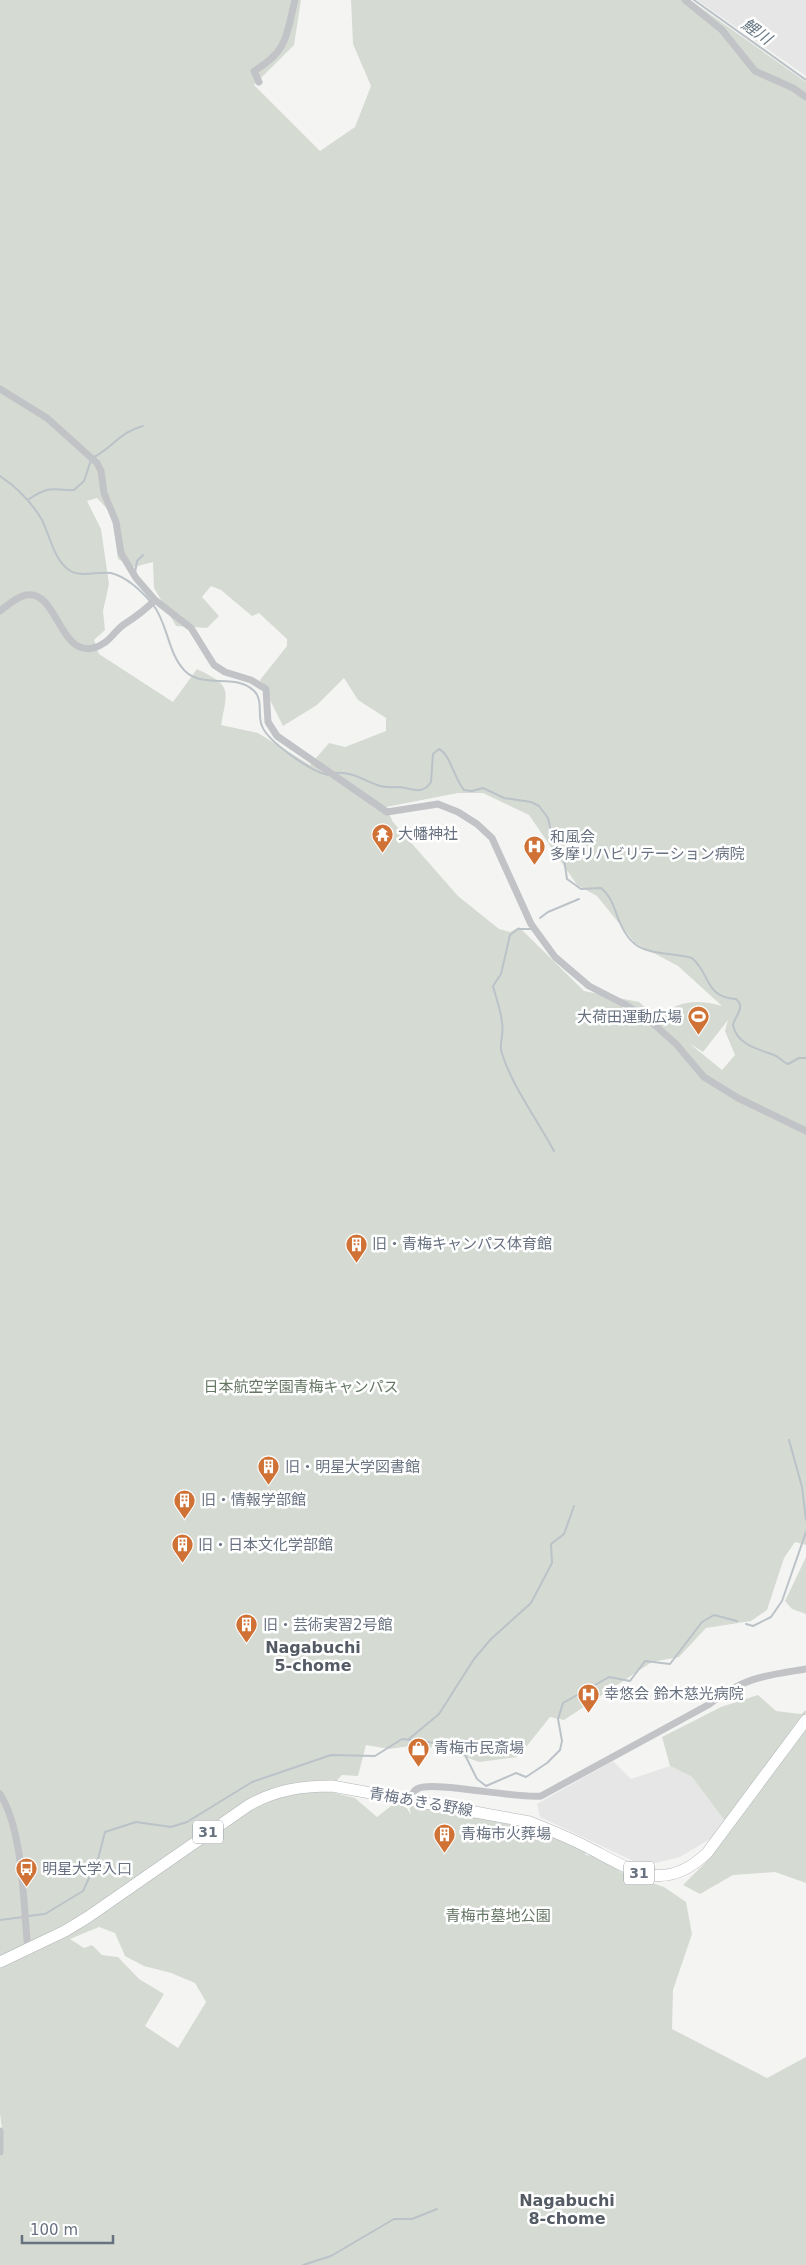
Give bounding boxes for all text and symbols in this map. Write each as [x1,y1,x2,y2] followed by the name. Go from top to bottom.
[738,14,777,50] water label: 鯉川
[370,822,394,853] temple icon: 大幡神社
[398,825,458,843] place label: 大幡神社
[550,828,745,863] place label: 和風会 多摩リハビリテーション病院
[522,834,546,865] hospital icon: 和風会 多摩リハビリテーション病院
[686,1005,710,1036] sports icon: 大荷田運動広場
[577,1008,682,1026] place label: 大荷田運動広場
[344,1232,368,1263] building icon: 旧・青梅キャンパス体育館
[372,1235,552,1253] place label: 旧・青梅キャンパス体育館
[203,1378,399,1396] park label: 日本航空学園青梅キャンパス
[257,1455,281,1486] building icon: 旧・明星大学図書館
[285,1458,420,1476] place label: 旧・明星大学図書館
[173,1488,197,1519] building icon: 旧・情報学部館
[201,1491,306,1509] place label: 旧・情報学部館
[170,1533,194,1564] building icon: 旧・日本文化学部館
[198,1536,333,1554] place label: 旧・日本文化学部館
[235,1613,259,1644] building icon: 旧・芸術実習2号館
[263,1616,393,1634] place label: 旧・芸術実習2号館
[265,1638,361,1675] district label: Nagabuchi 5-chome
[576,1682,600,1713] hospital icon: 幸悠会 鈴木慈光病院
[604,1685,744,1703] place label: 幸悠会 鈴木慈光病院
[406,1736,430,1767] shop icon: 青梅市民斎場
[434,1739,524,1757] place label: 青梅市民斎場
[368,1784,474,1820] street label: 青梅あきる野線
[193,1820,223,1844] road number: 31
[433,1822,457,1853] building icon: 青梅市火葬場
[461,1825,551,1843] place label: 青梅市火葬場
[14,1857,38,1888] bus stop icon: 明星大学入口
[42,1860,132,1878] place label: 明星大学入口
[624,1862,654,1885] road number: 31
[445,1907,551,1925] park label: 青梅市墓地公園
[519,2191,615,2228] district label: Nagabuchi 8-chome
[22,2212,114,2244] scale bar
[30,2221,78,2239] text: 100 m

